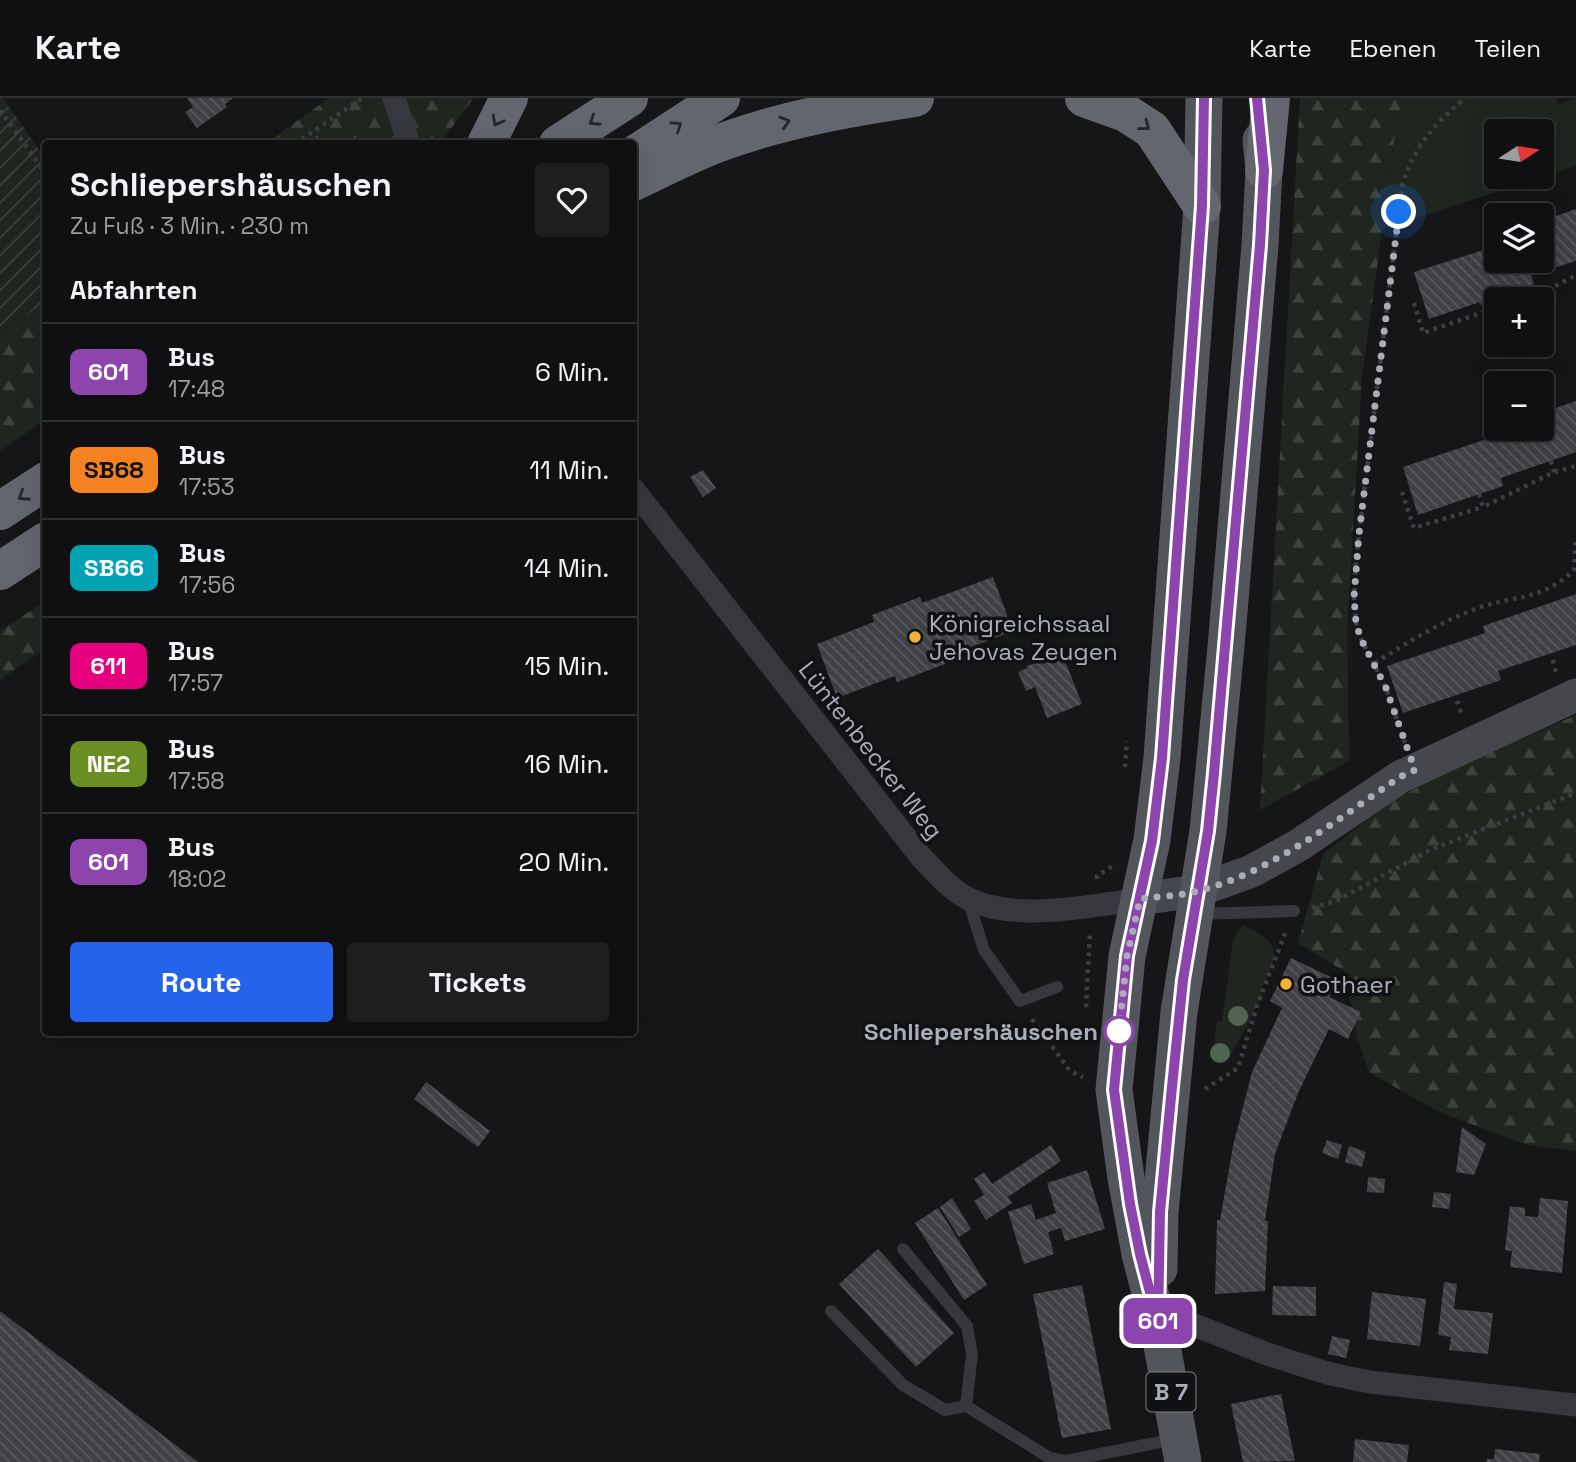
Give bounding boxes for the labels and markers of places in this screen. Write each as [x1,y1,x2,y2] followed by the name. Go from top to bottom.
[929,608,1118,667] place label: Königreichssaal Jehovas Zeugen
[907,629,923,645] marker: Königreichssaal Jehovas Zeugen
[1300,969,1393,1000] place label: Gothaer
[1278,976,1294,992] marker: Gothaer
[864,1016,1098,1047] place label: Schliepershäuschen
[1104,1016,1134,1046] marker: Schliepershäuschen

